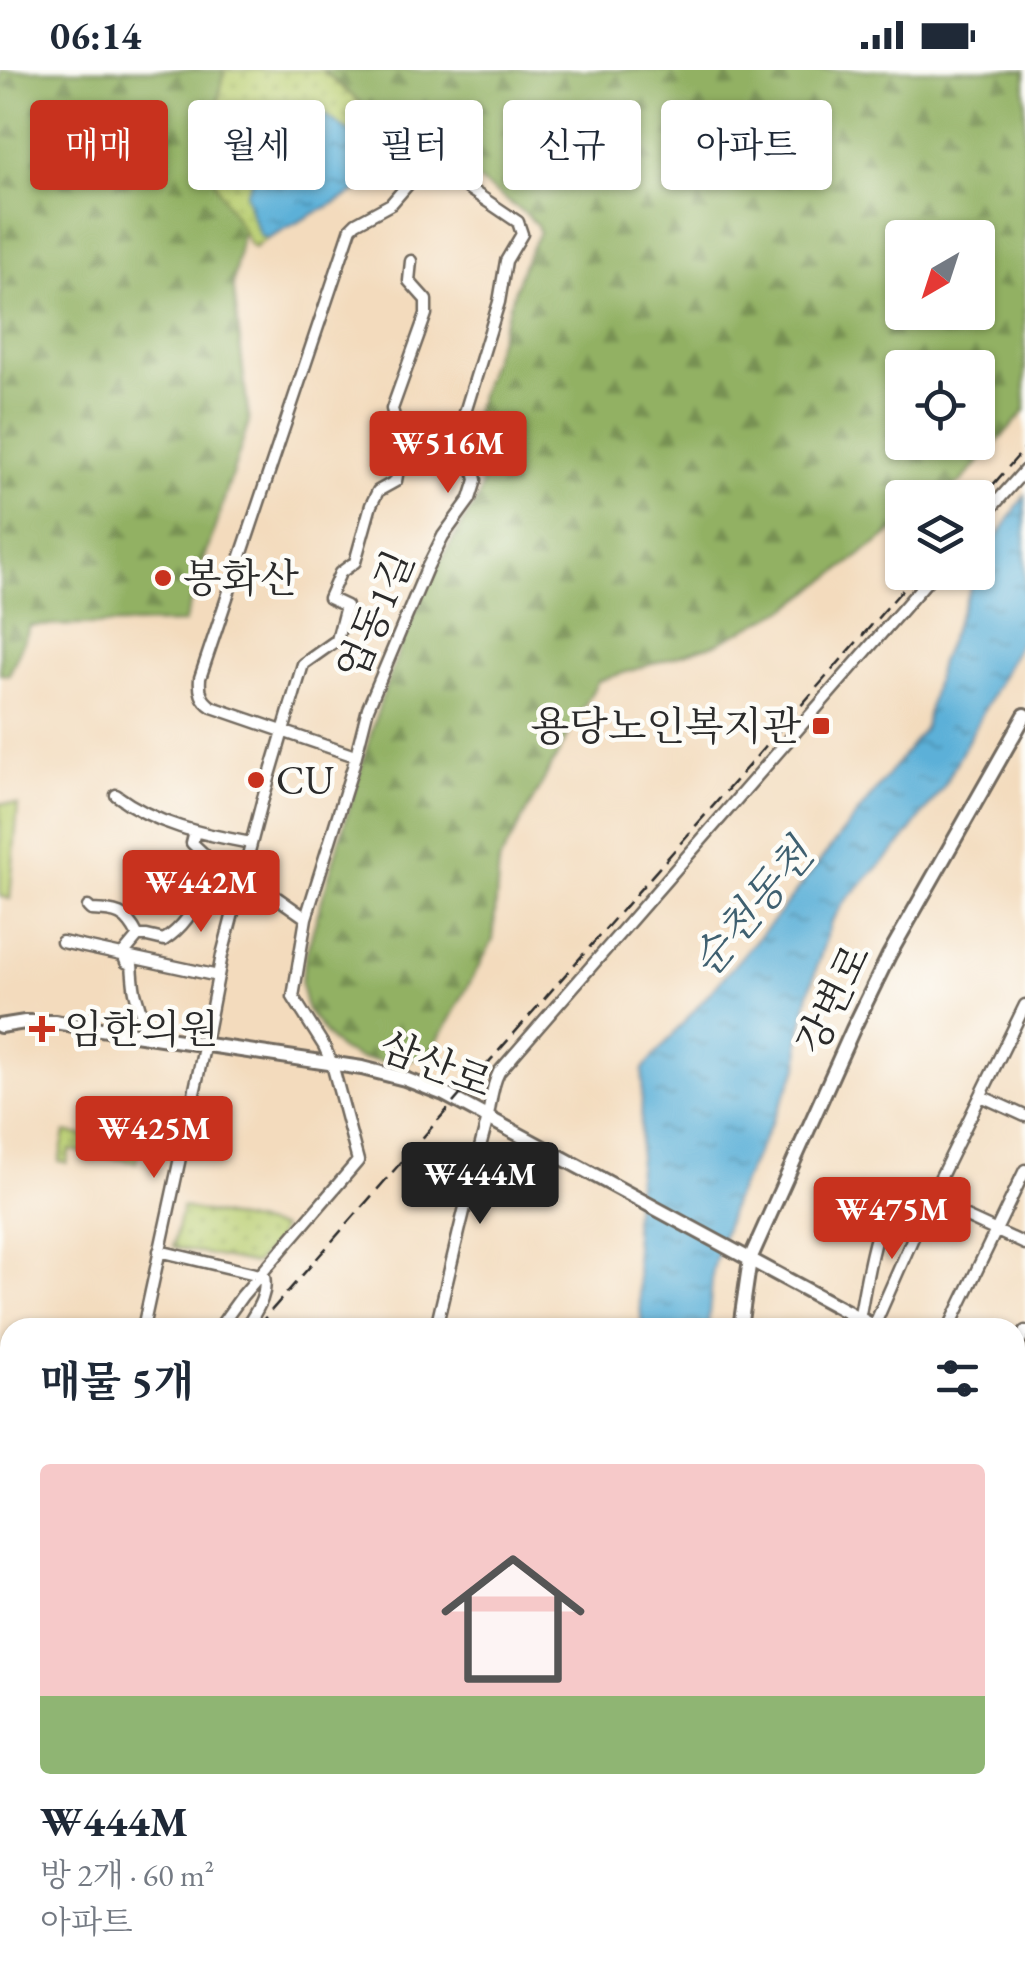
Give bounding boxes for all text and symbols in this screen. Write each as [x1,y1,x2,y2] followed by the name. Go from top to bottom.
[50,11,141,60] text: 06:14
[30,100,168,190] chip: 매매
[188,100,325,190] chip: 월세
[345,100,483,190] chip: 필터
[503,100,641,190] chip: 신규
[661,100,832,190] chip: 아파트
[885,220,995,330] north arrow
[885,220,995,590] map controls
[885,350,995,460] button: locate
[378,411,518,496] pin: ₩516M
[392,422,504,464] text: ₩516M
[885,480,995,590] button: layers
[325,543,425,687] street label: 업동1길
[183,552,299,604] place label: 봉화산
[152,567,174,589] marker: 봉화산
[531,700,801,752] place label: 용당노인복지관
[810,715,832,737] marker: 용당노인복지관
[276,754,334,806] place label: CU
[245,769,267,791] marker: CU
[679,826,827,988] water label: 순천동천
[131,850,271,935] pin: ₩442M
[145,861,257,903] text: ₩442M
[784,936,882,1062] street label: 강변로
[64,1003,219,1055] place label: 임한의원
[29,1016,55,1042] marker: 임한의원
[373,1019,499,1109] street label: 삼산로
[84,1096,224,1181] pin: ₩425M
[98,1107,210,1149] text: ₩425M
[410,1142,550,1227] pin: ₩444M
[424,1153,536,1195] text: ₩444M
[822,1177,962,1262] pin: ₩475M
[836,1188,948,1230] text: ₩475M
[930,1351,985,1406] icon: filters
[40,1354,194,1409] text: 매물 5개
[423,1529,603,1709] icon: home
[40,1794,188,1849] text: ₩444M
[40,1854,214,1896] text: 방 2개 · 60 m²
[40,1901,133,1943] text: 아파트

